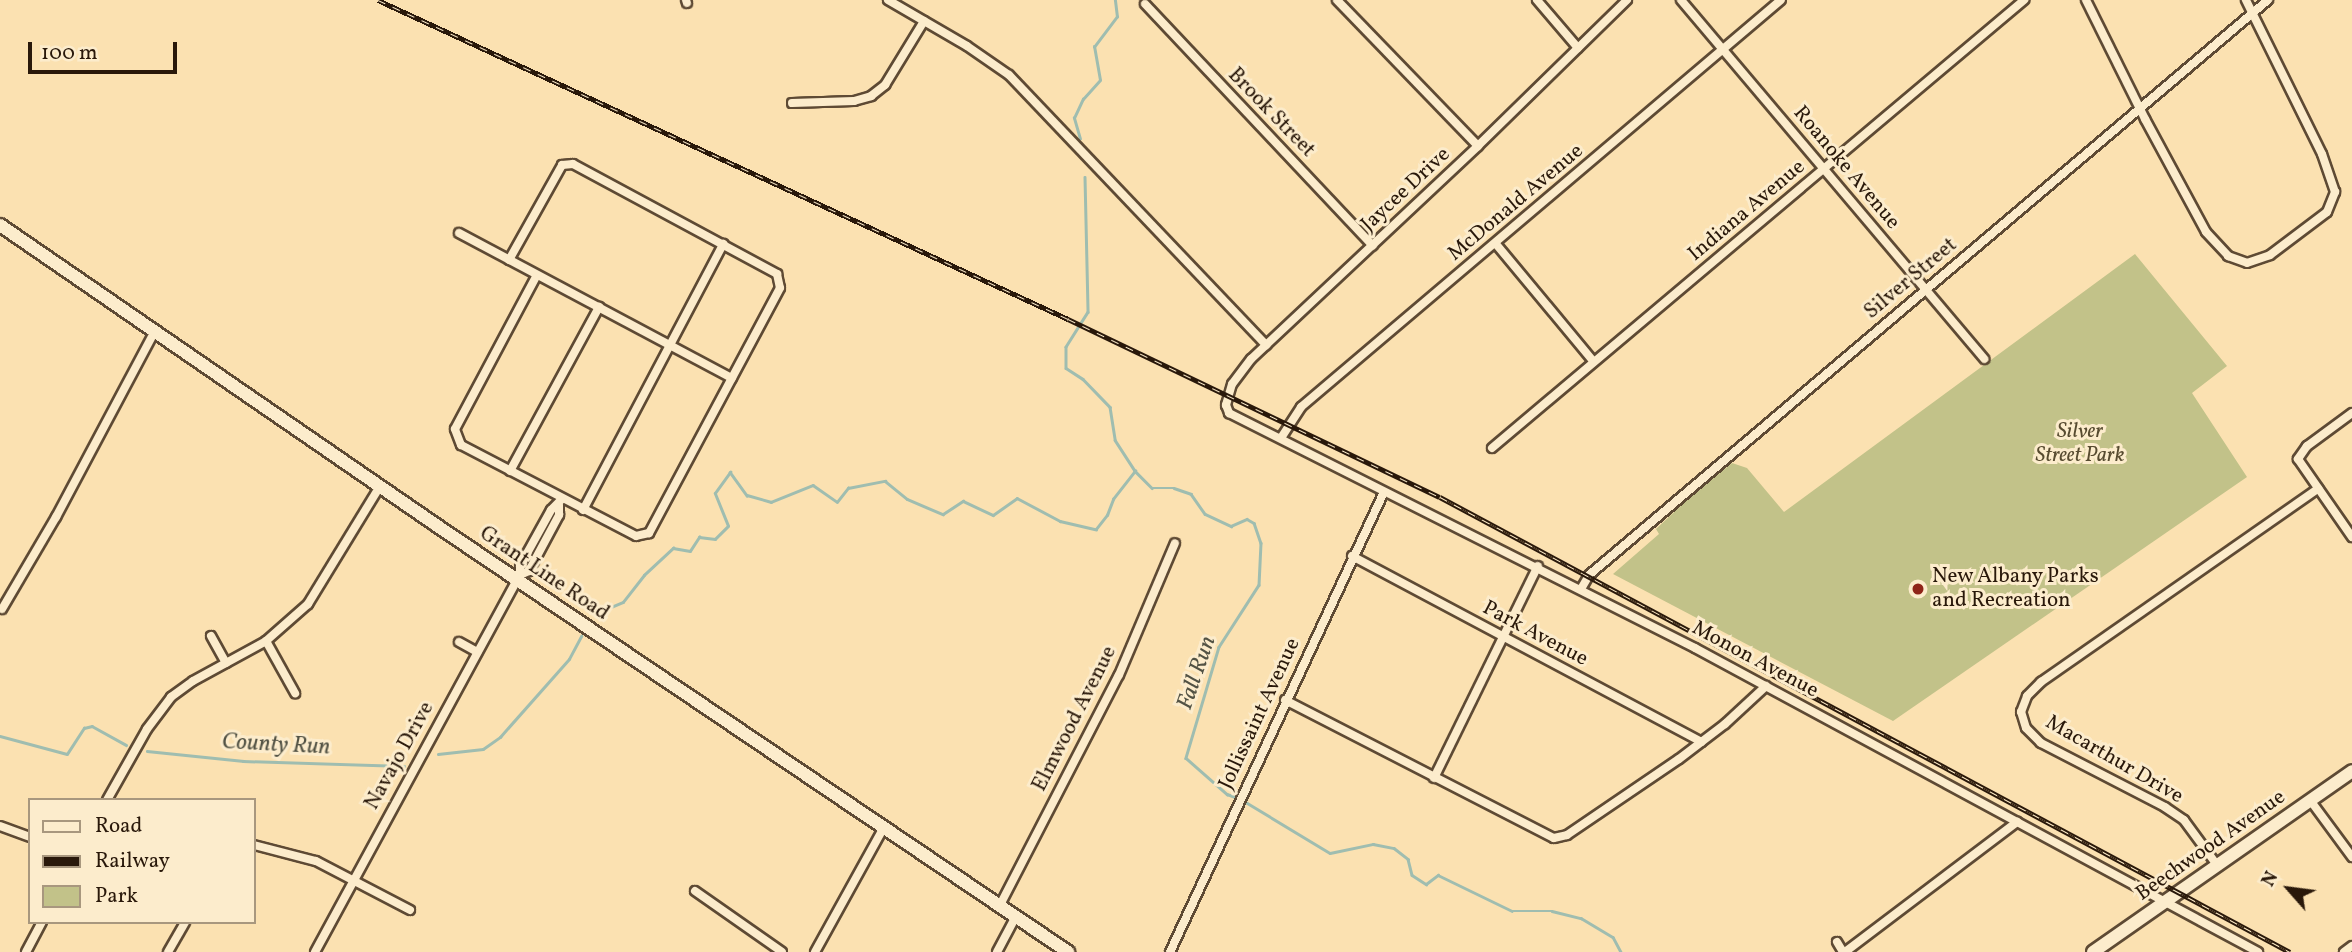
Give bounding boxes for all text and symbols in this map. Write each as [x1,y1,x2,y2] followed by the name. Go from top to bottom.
[32,28,180,72] scale bar
[41,39,98,68] text: 100 m
[1222,63,1320,163] street label: Brook Street
[1787,101,1905,235] street label: Roanoke Avenue
[1443,139,1589,267] street label: McDonald Avenue
[1356,142,1456,238] street label: Jaycee Drive
[1684,155,1810,267] street label: Indiana Avenue
[1860,233,1962,325] street label: Silver Street
[2036,419,2124,469] park label: Silver Street Park
[474,521,614,627] street label: Grant Line Road
[1932,564,2100,614] place label: New Albany Parks and Recreation
[1910,581,1926,597] marker: New Albany Parks and Recreation
[1478,596,1592,672] street label: Park Avenue
[1688,616,1822,704] street label: Monon Avenue
[1172,633,1222,713] water label: Fall Run
[1214,634,1306,794] street label: Jollissaint Avenue
[1028,642,1122,796] street label: Elmwood Avenue
[360,698,440,814] street label: Navajo Drive
[2041,710,2187,810] street label: Macarthur Drive
[221,728,331,762] water label: County Run
[2131,785,2291,907] street label: Beechwood Avenue
[28,798,256,924] legend
[95,812,142,841] text: Road
[95,847,170,876] text: Railway
[2254,854,2324,924] north arrow
[2256,867,2285,891] text: N
[95,882,138,911] text: Park

